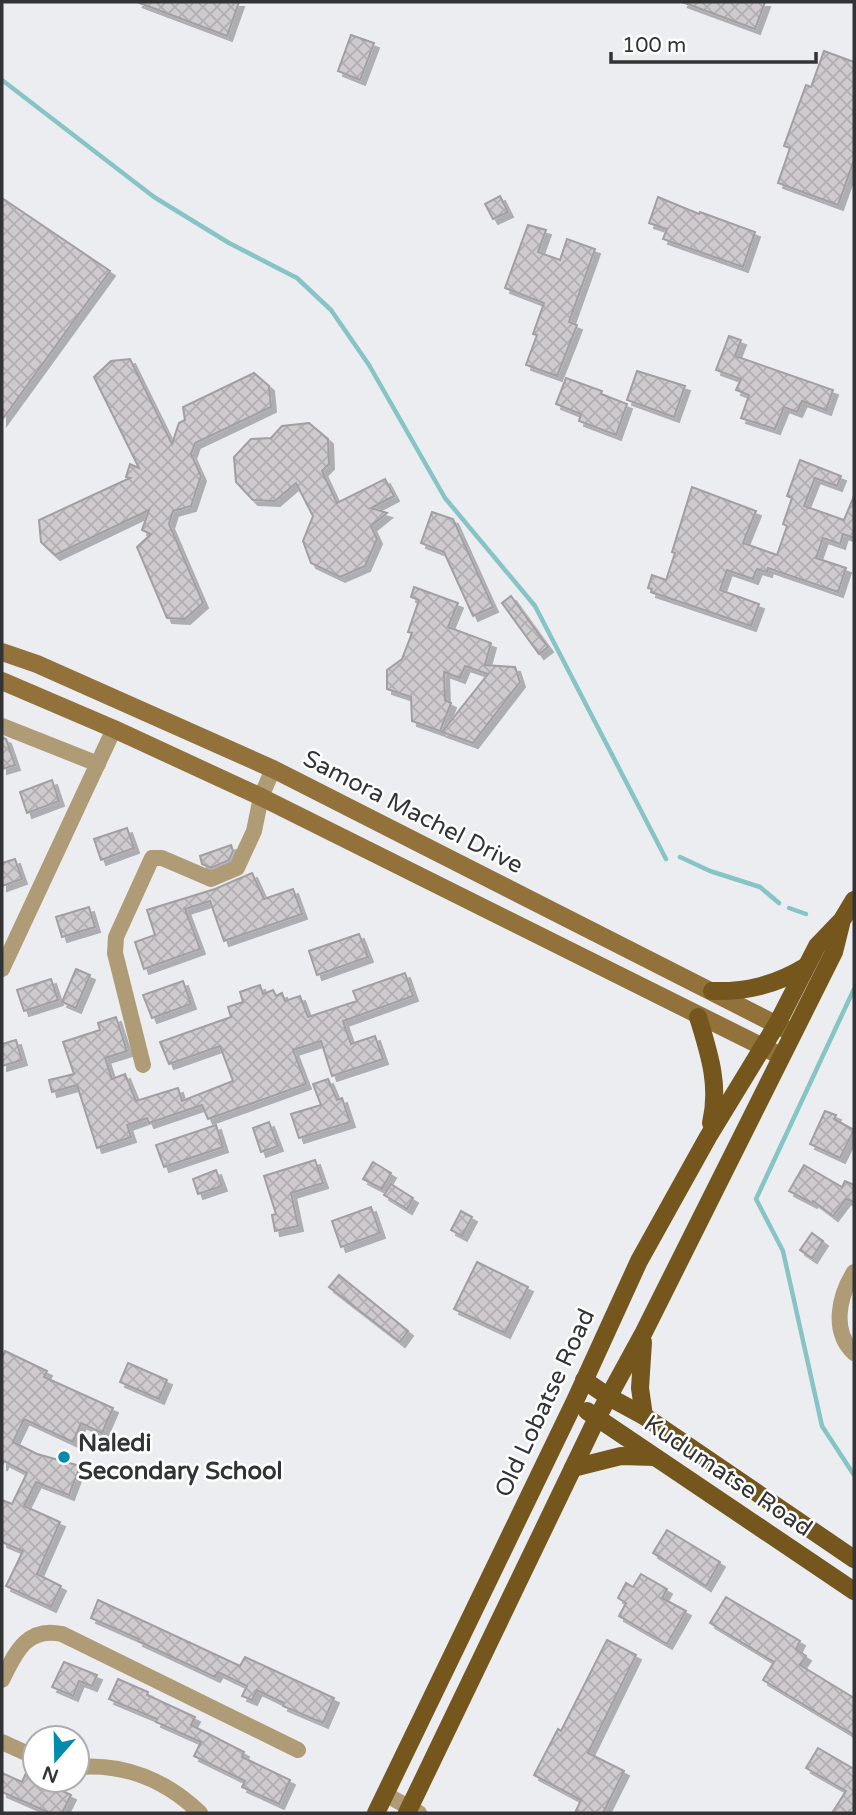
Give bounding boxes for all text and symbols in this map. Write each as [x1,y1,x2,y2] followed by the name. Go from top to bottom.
[611,21,816,65] scale bar
[622,33,686,58] text: 100 m
[298,744,528,880] street label: Samora Machel Drive
[489,1304,601,1502] street label: Old Lobatse Road
[638,1409,818,1543] street label: Kudumatse Road
[78,1429,283,1486] place label: Naledi Secondary School
[56,1449,72,1465] marker: Naledi Secondary School
[21,1724,91,1794] north arrow
[40,1761,61,1787] text: N

